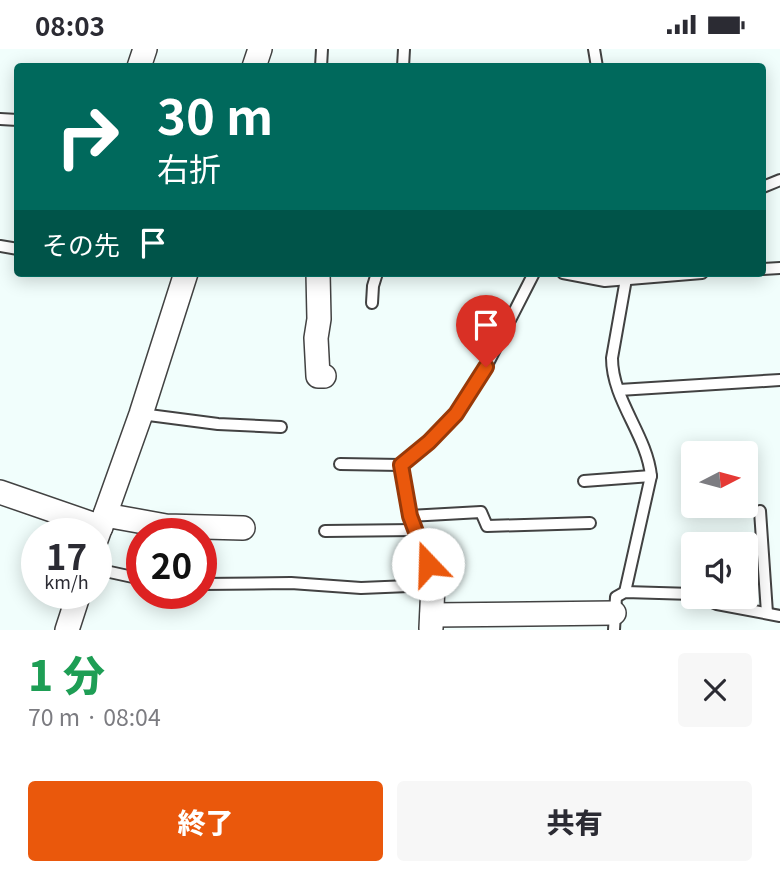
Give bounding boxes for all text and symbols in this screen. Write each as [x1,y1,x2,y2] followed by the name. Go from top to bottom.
[35,6,105,43] text: 08:03
[157,78,273,149] text: 30 m
[42,91,133,182] icon: right
[157,144,221,190] text: 右折
[134,224,172,262] icon: arrive
[42,225,120,262] text: その先
[456,295,516,367] pin
[467,306,505,344] icon: arrive
[681,441,758,518] north arrow
[681,441,758,609] map controls
[126,518,217,609] speed limit sign: 20
[391,527,465,601] position arrow
[46,529,87,580] text: 17
[681,532,758,609] button: sound
[44,568,89,594] text: km/h
[28,642,105,703] text: 1 分
[678,653,752,727] button: close
[28,699,161,733] text: 70 m · 08:04
[28,781,383,861] button: 終了
[397,781,752,861] button: 共有

